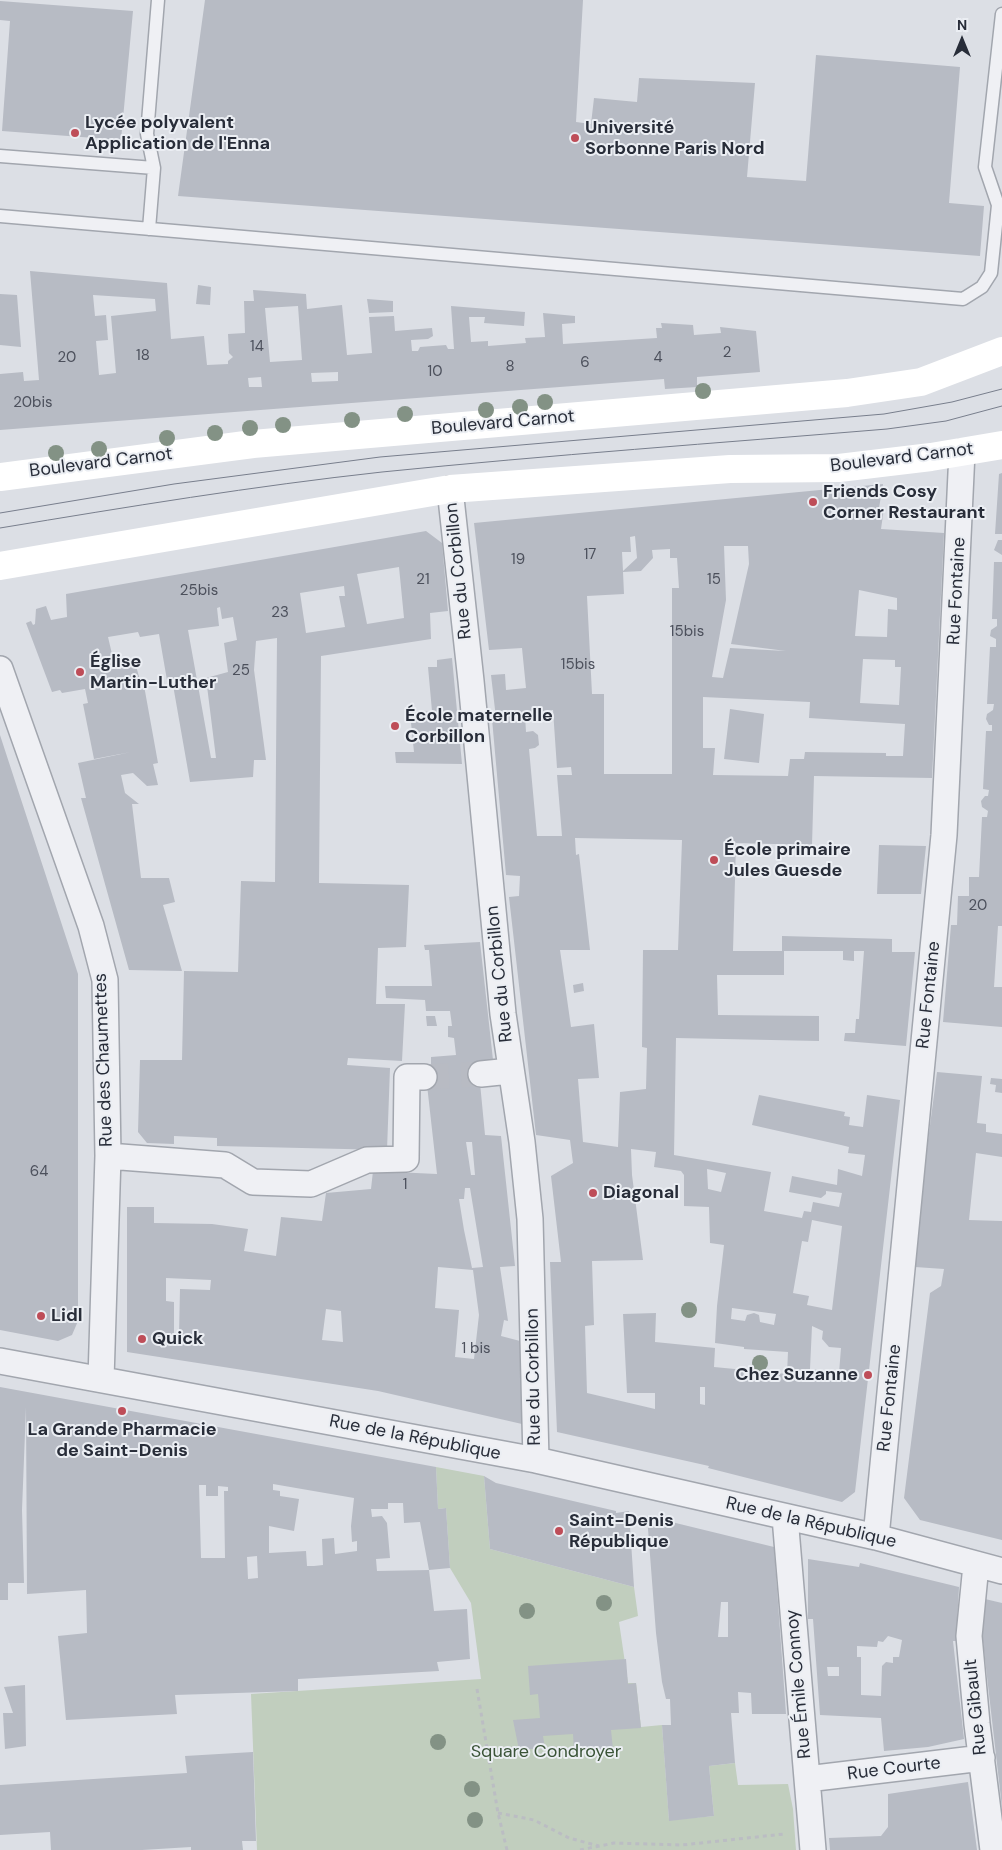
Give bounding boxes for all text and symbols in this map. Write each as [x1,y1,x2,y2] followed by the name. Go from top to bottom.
[937,15,987,65] north arrow
[957,16,967,34] text: N
[85,112,270,154] place label: Lycée polyvalent Application de l'Enna
[585,117,764,160] place label: Université Sorbonne Paris Nord
[69,127,81,139] marker: Lycée polyvalent Application de l'Enna
[569,132,581,144] marker: Université Sorbonne Paris Nord
[250,338,264,356] house number: 14
[723,344,731,362] house number: 2
[136,347,150,365] house number: 18
[58,349,76,367] house number: 20
[653,349,663,367] house number: 4
[580,354,590,372] house number: 6
[505,358,515,376] house number: 8
[428,363,442,381] house number: 10
[13,394,53,412] house number: 20bis
[430,406,576,440] street label: Boulevard Carnot
[829,439,975,477] street label: Boulevard Carnot
[28,444,174,482] street label: Boulevard Carnot
[823,481,985,524] place label: Friends Cosy Corner Restaurant
[807,496,819,508] marker: Friends Cosy Corner Restaurant
[441,502,477,640] street label: Rue du Corbillon
[943,537,971,645] street label: Rue Fontaine
[584,546,596,564] house number: 17
[511,551,525,569] house number: 19
[416,571,430,589] house number: 21
[707,571,721,589] house number: 15
[180,582,218,600] house number: 25bis
[271,604,289,622] house number: 23
[670,623,704,641] house number: 15bis
[90,651,216,694] place label: Église Martin-Luther
[561,656,595,674] house number: 15bis
[232,662,250,680] house number: 25
[74,666,86,678] marker: Église Martin-Luther
[405,705,553,748] place label: École maternelle Corbillon
[389,720,401,732] marker: École maternelle Corbillon
[724,839,851,882] place label: École primaire Jules Guesde
[708,854,720,866] marker: École primaire Jules Guesde
[969,897,987,915] house number: 20
[482,905,518,1043] street label: Rue du Corbillon
[913,940,945,1050] street label: Rue Fontaine
[90,973,118,1147] street label: Rue des Chaumettes
[30,1163,48,1181] house number: 64
[403,1176,407,1194] house number: 1
[603,1182,679,1204] place label: Diagonal
[587,1187,599,1199] marker: Diagonal
[51,1305,83,1327] place label: Lidl
[522,1308,546,1446] street label: Rue du Corbillon
[35,1310,47,1322] marker: Lidl
[152,1328,203,1350] place label: Quick
[136,1333,148,1345] marker: Quick
[461,1340,491,1358] house number: 1 bis
[874,1343,906,1453] street label: Rue Fontaine
[735,1364,858,1386] place label: Chez Suzanne
[862,1369,874,1381] marker: Chez Suzanne
[116,1405,128,1417] marker: La Grande Pharmacie de Saint-Denis
[327,1411,503,1465] street label: Rue de la République
[28,1419,216,1462] place label: La Grande Pharmacie de Saint-Denis
[724,1493,898,1553] street label: Rue de la République
[569,1510,674,1552] place label: Saint-Denis République
[553,1525,565,1537] marker: Saint-Denis République
[782,1608,816,1760] street label: Rue Émile Connoy
[960,1658,992,1756] street label: Rue Gibault
[471,1741,621,1763] park label: Square Condroyer
[846,1753,942,1785] street label: Rue Courte

